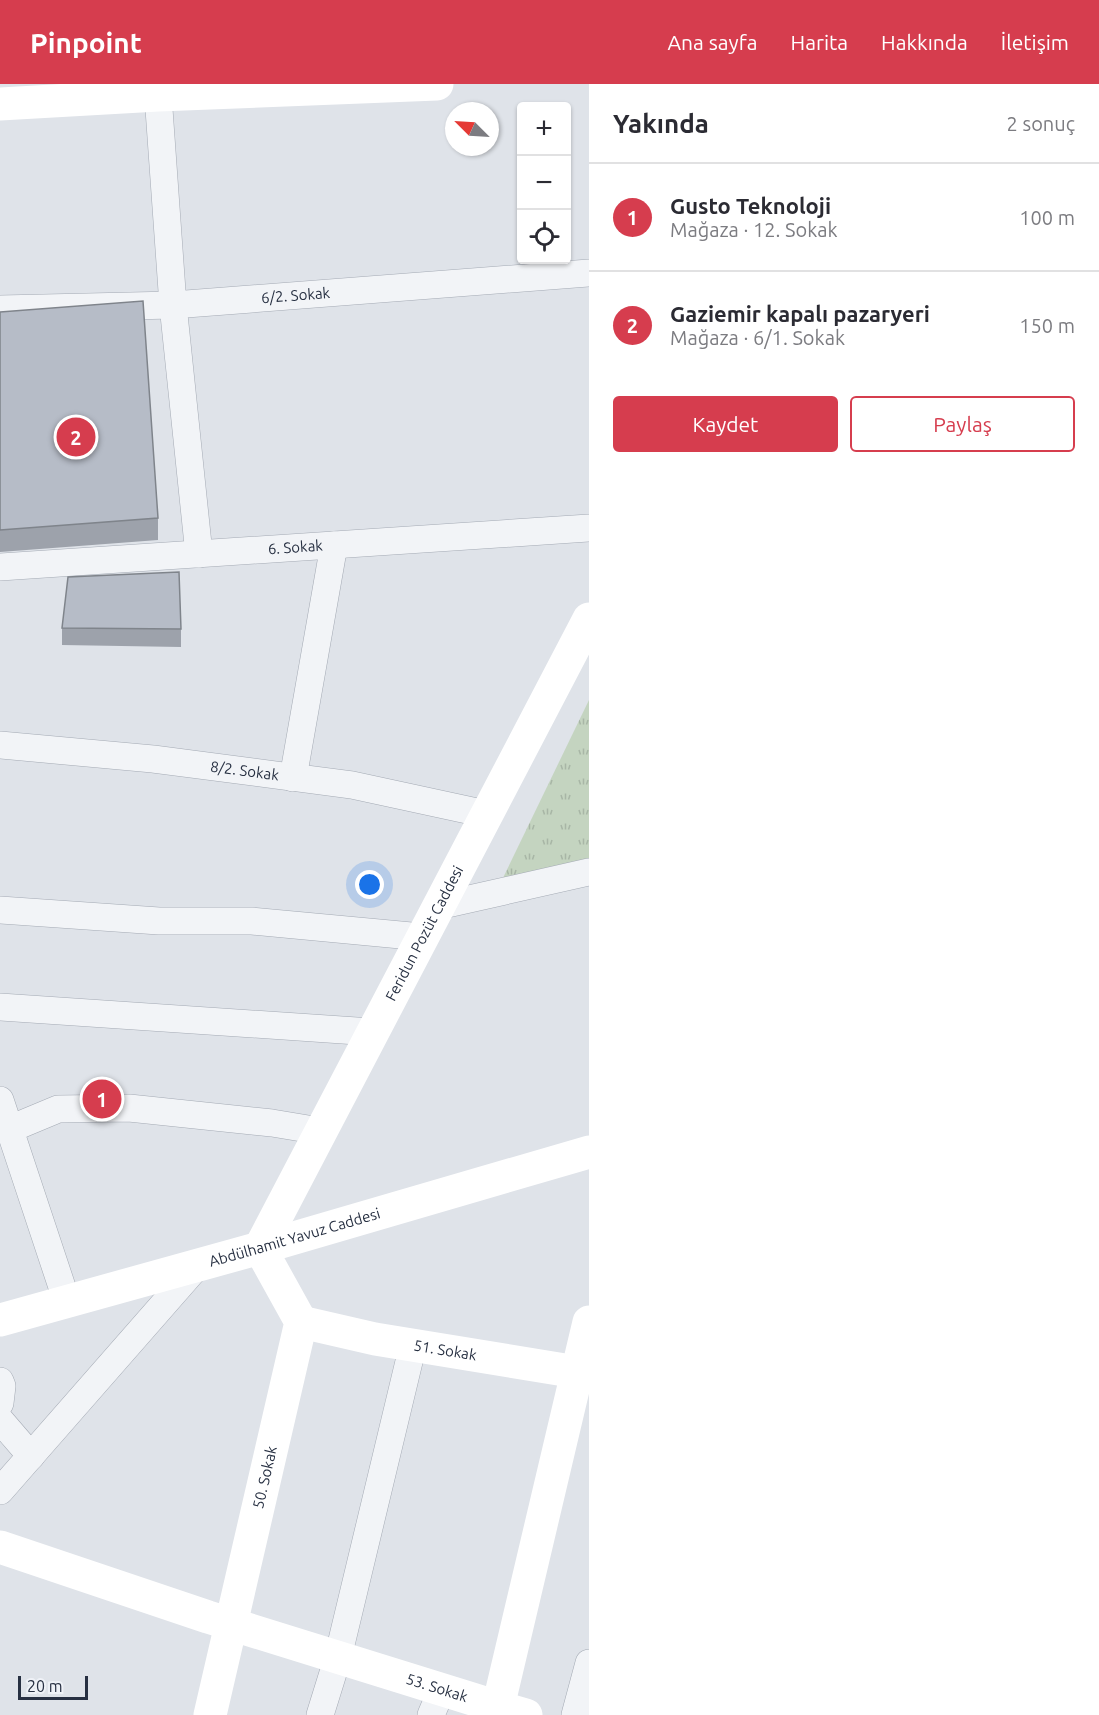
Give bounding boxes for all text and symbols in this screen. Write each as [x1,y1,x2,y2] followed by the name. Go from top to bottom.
[30,27,142,58] text: Pinpoint
[667,30,758,54] text: Ana sayfa
[791,30,848,54] text: Harita
[881,30,968,54] text: Hakkında
[1001,30,1069,54] text: İletişim
[445,102,499,156] north arrow
[517,102,571,264] map controls
[517,102,571,156] button: +
[613,109,709,138] text: Yakında
[1007,112,1075,135] text: 2 sonuç
[517,156,571,210] button: −
[670,193,831,218] text: Gusto Teknoloji
[627,206,638,229] text: 1
[1019,206,1075,229] text: 100 m
[517,210,571,264] button: locate
[670,218,838,241] text: Mağaza · 12. Sokak
[260,284,331,306] street label: 6/2. Sokak
[670,301,930,326] text: Gaziemir kapalı pazaryeri
[627,314,638,337] text: 2
[1019,314,1075,337] text: 150 m
[670,326,845,349] text: Mağaza · 6/1. Sokak
[613,396,838,452] button: Kaydet
[850,396,1075,452] button: Paylaş
[56,414,96,460] pin: 2
[267,537,324,557] street label: 6. Sokak
[209,758,280,783] street label: 8/2. Sokak
[382,863,466,1004] street label: Feridun Pozüt Caddesi
[355,870,384,899] your location
[82,1076,122,1122] pin: 1
[207,1204,382,1270] street label: Abdülhamit Yavuz Caddesi
[412,1336,478,1364] street label: 51. Sokak
[249,1444,280,1510] street label: 50. Sokak
[404,1670,470,1705] street label: 53. Sokak
[18,1673,88,1700] scale bar
[27,1677,63,1695] text: 20 m

